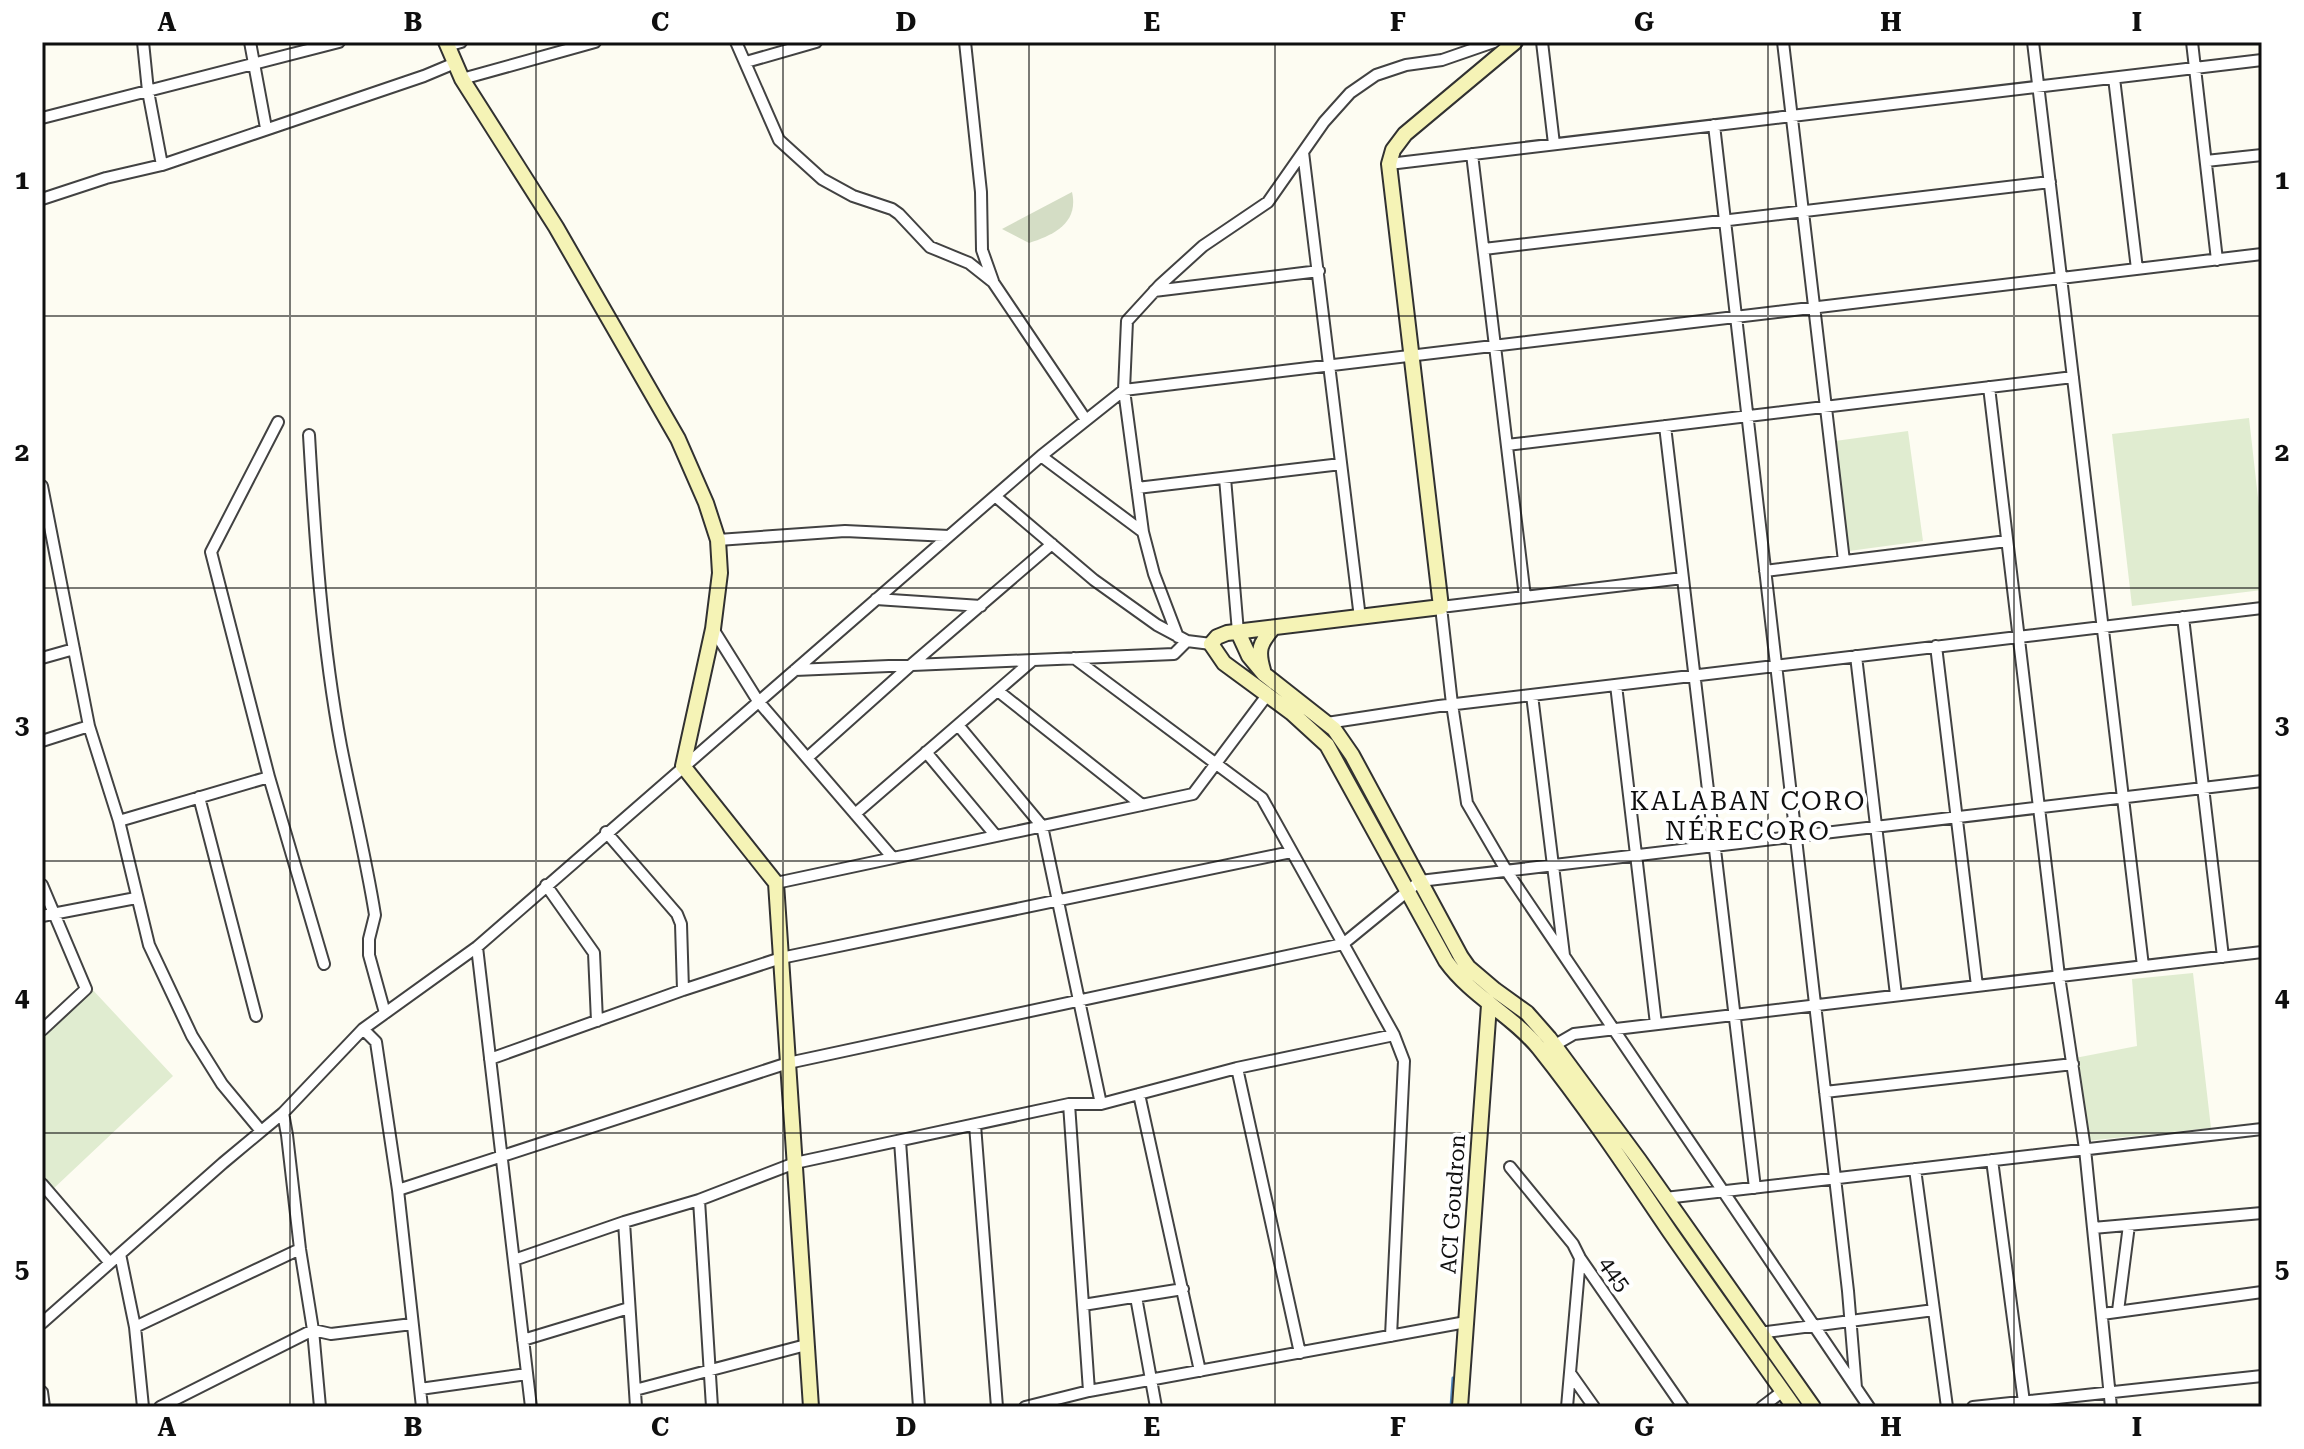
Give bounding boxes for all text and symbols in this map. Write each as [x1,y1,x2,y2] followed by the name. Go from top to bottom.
[158,7,177,37] text: A
[404,7,422,37] text: B
[651,7,669,37] text: C
[896,7,916,37] text: D
[1144,7,1160,37] text: E
[1390,7,1406,37] text: F
[1634,7,1654,37] text: G
[1880,7,1902,37] text: H
[2132,7,2142,37] text: I
[15,165,29,195] text: 1
[2275,165,2289,195] text: 1
[15,437,29,467] text: 2
[2275,437,2289,467] text: 2
[15,710,29,740] text: 3
[2275,710,2289,740] text: 3
[1630,786,1866,846] district label: KALABAN CORO NÉRECORO
[15,982,30,1012] text: 4
[2275,982,2290,1012] text: 4
[1436,1133,1470,1275] street label: ACI Goudron
[1594,1252,1636,1296] street label: 445
[15,1254,29,1284] text: 5
[2275,1254,2289,1284] text: 5
[158,1412,177,1442] text: A
[404,1412,422,1442] text: B
[651,1412,669,1442] text: C
[896,1412,916,1442] text: D
[1144,1412,1160,1442] text: E
[1390,1412,1406,1442] text: F
[1634,1412,1654,1442] text: G
[1880,1412,1902,1442] text: H
[2132,1412,2142,1442] text: I

